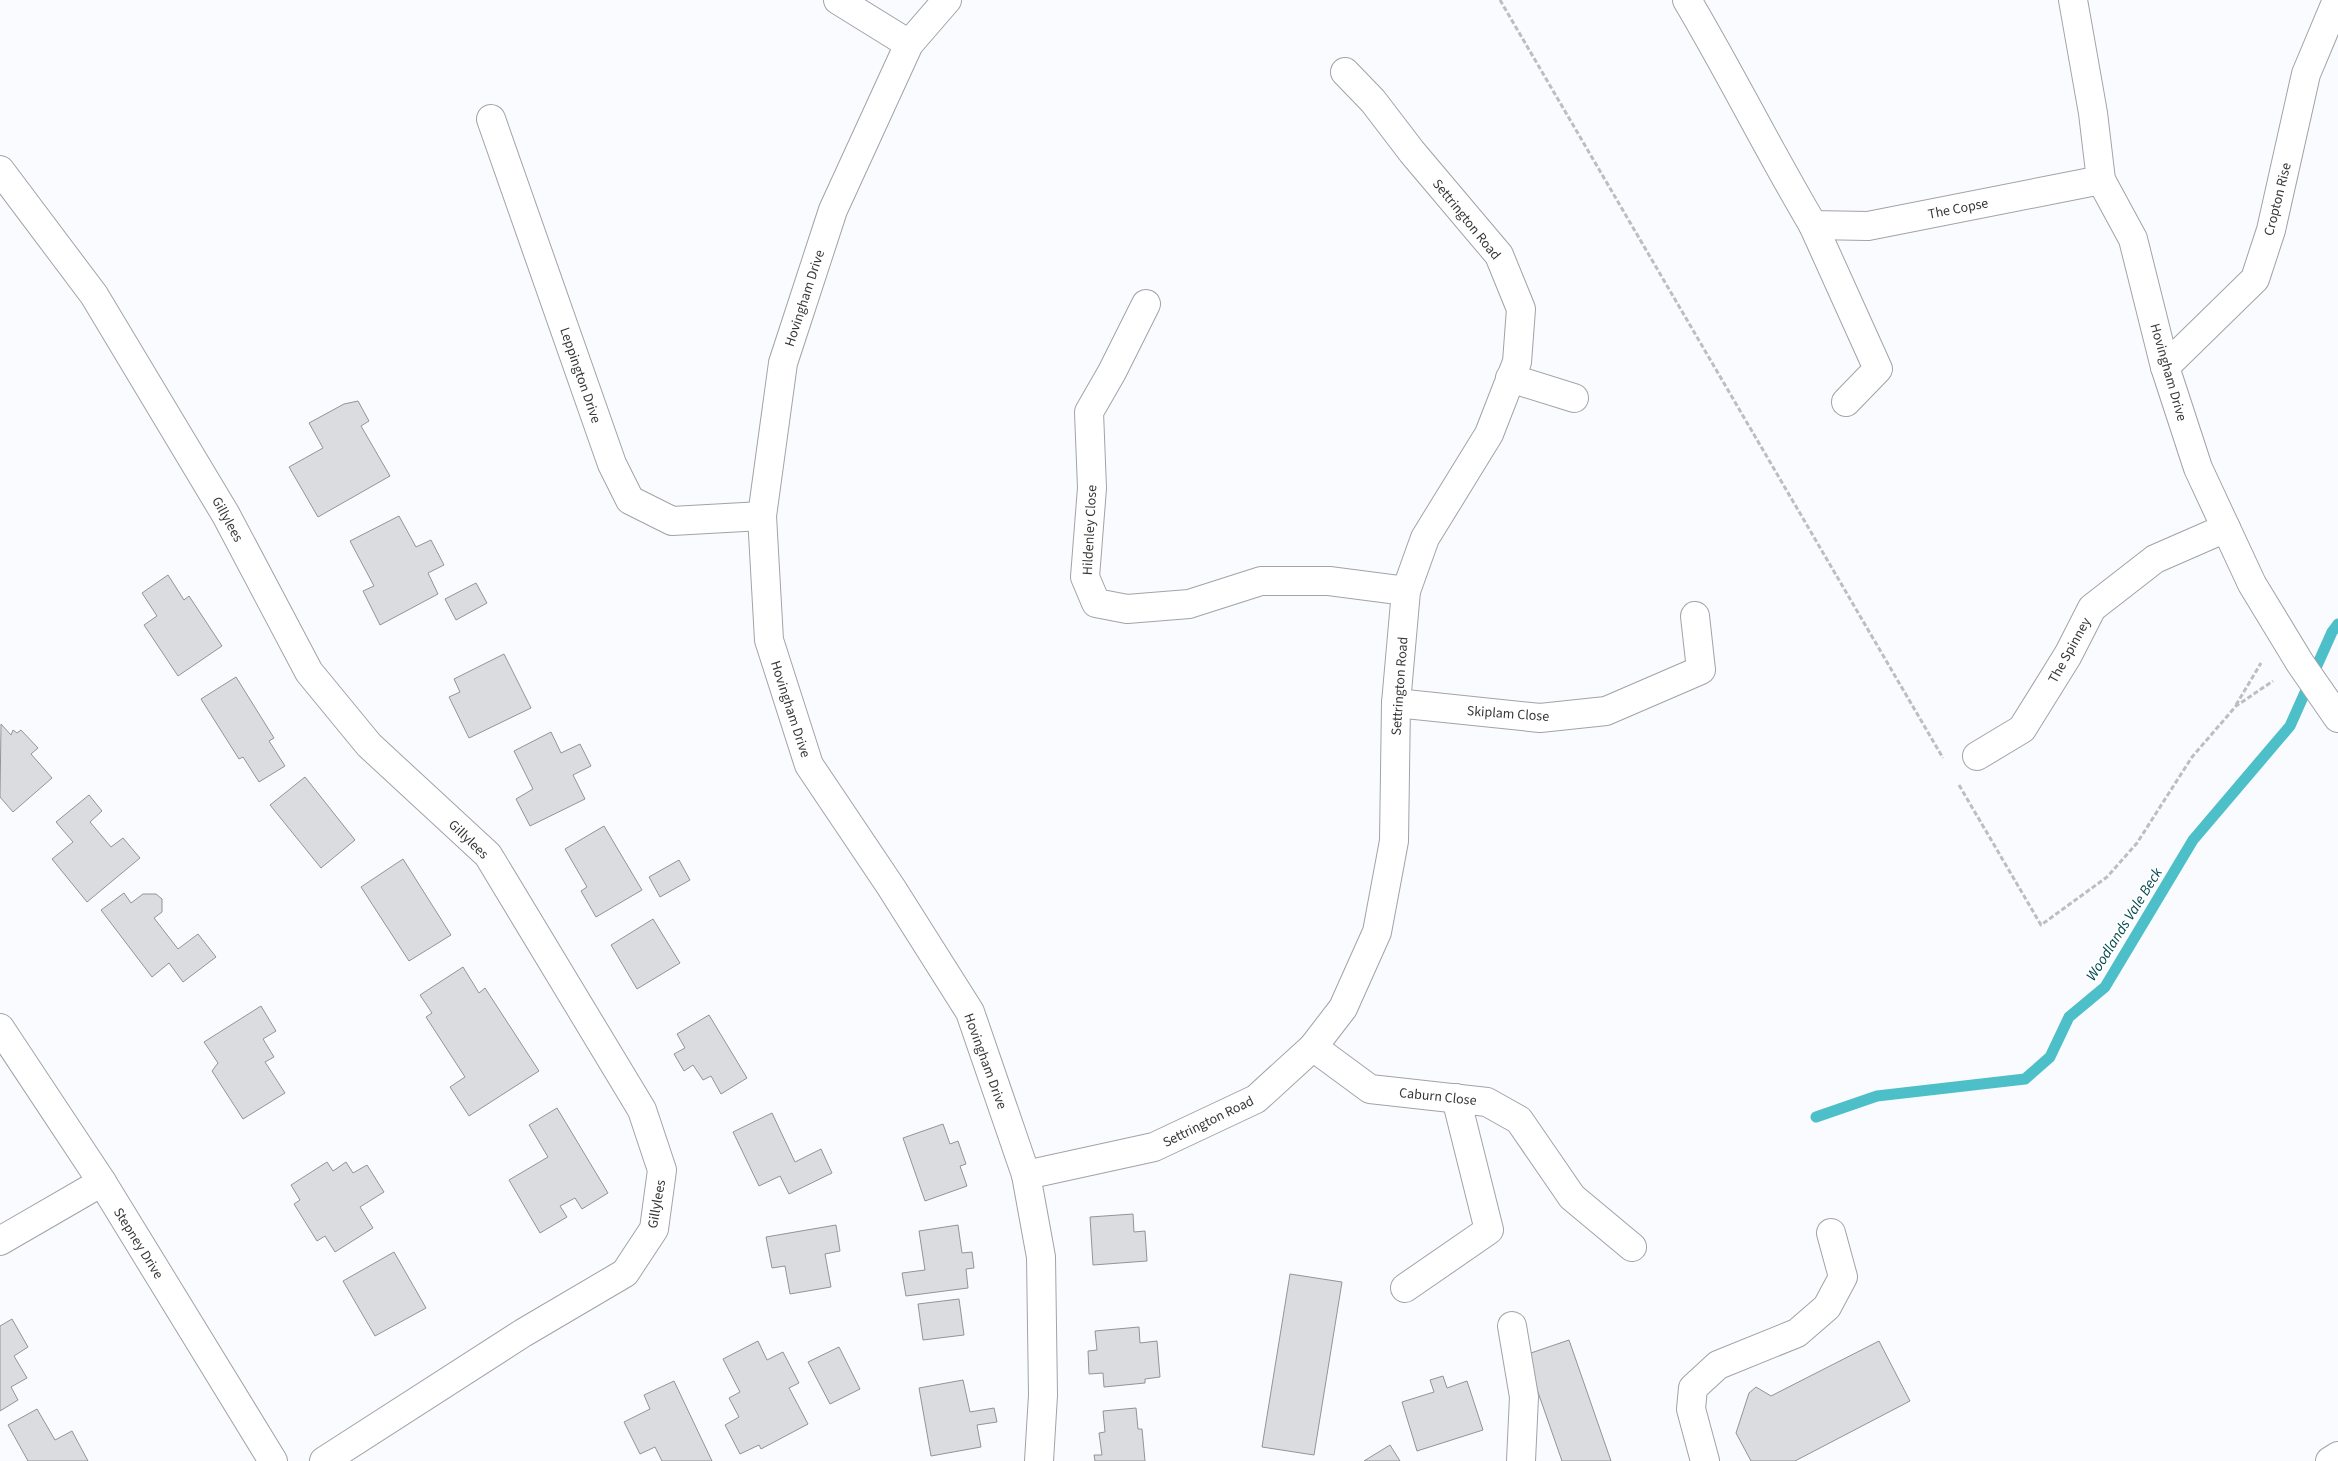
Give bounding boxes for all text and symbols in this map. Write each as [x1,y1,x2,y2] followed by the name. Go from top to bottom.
[2259,161,2297,238] street label: Cropton Rise
[1427,175,1505,264] street label: Settrington Road
[1926,193,1990,225] street label: The Copse
[780,247,830,349] street label: Hovingham Drive
[2145,321,2192,424] street label: Hovingham Drive
[554,325,606,426] street label: Leppington Drive
[1078,484,1102,576] street label: Hildenley Close
[206,493,248,546] street label: Gillylees
[2044,614,2096,687] street label: The Spinney
[1387,636,1413,736] street label: Settrington Road
[765,658,815,760] street label: Hovingham Drive
[1466,701,1550,727] street label: Skiplam Close
[444,815,493,864] street label: Gillylees
[2081,863,2168,985] water label: Woodlands Vale Beck
[958,1011,1012,1112] street label: Hovingham Drive
[1398,1083,1478,1111] street label: Caburn Close
[1160,1091,1257,1153] street label: Settrington Road
[643,1178,671,1230] street label: Gillylees
[108,1204,168,1283] street label: Stepney Drive

